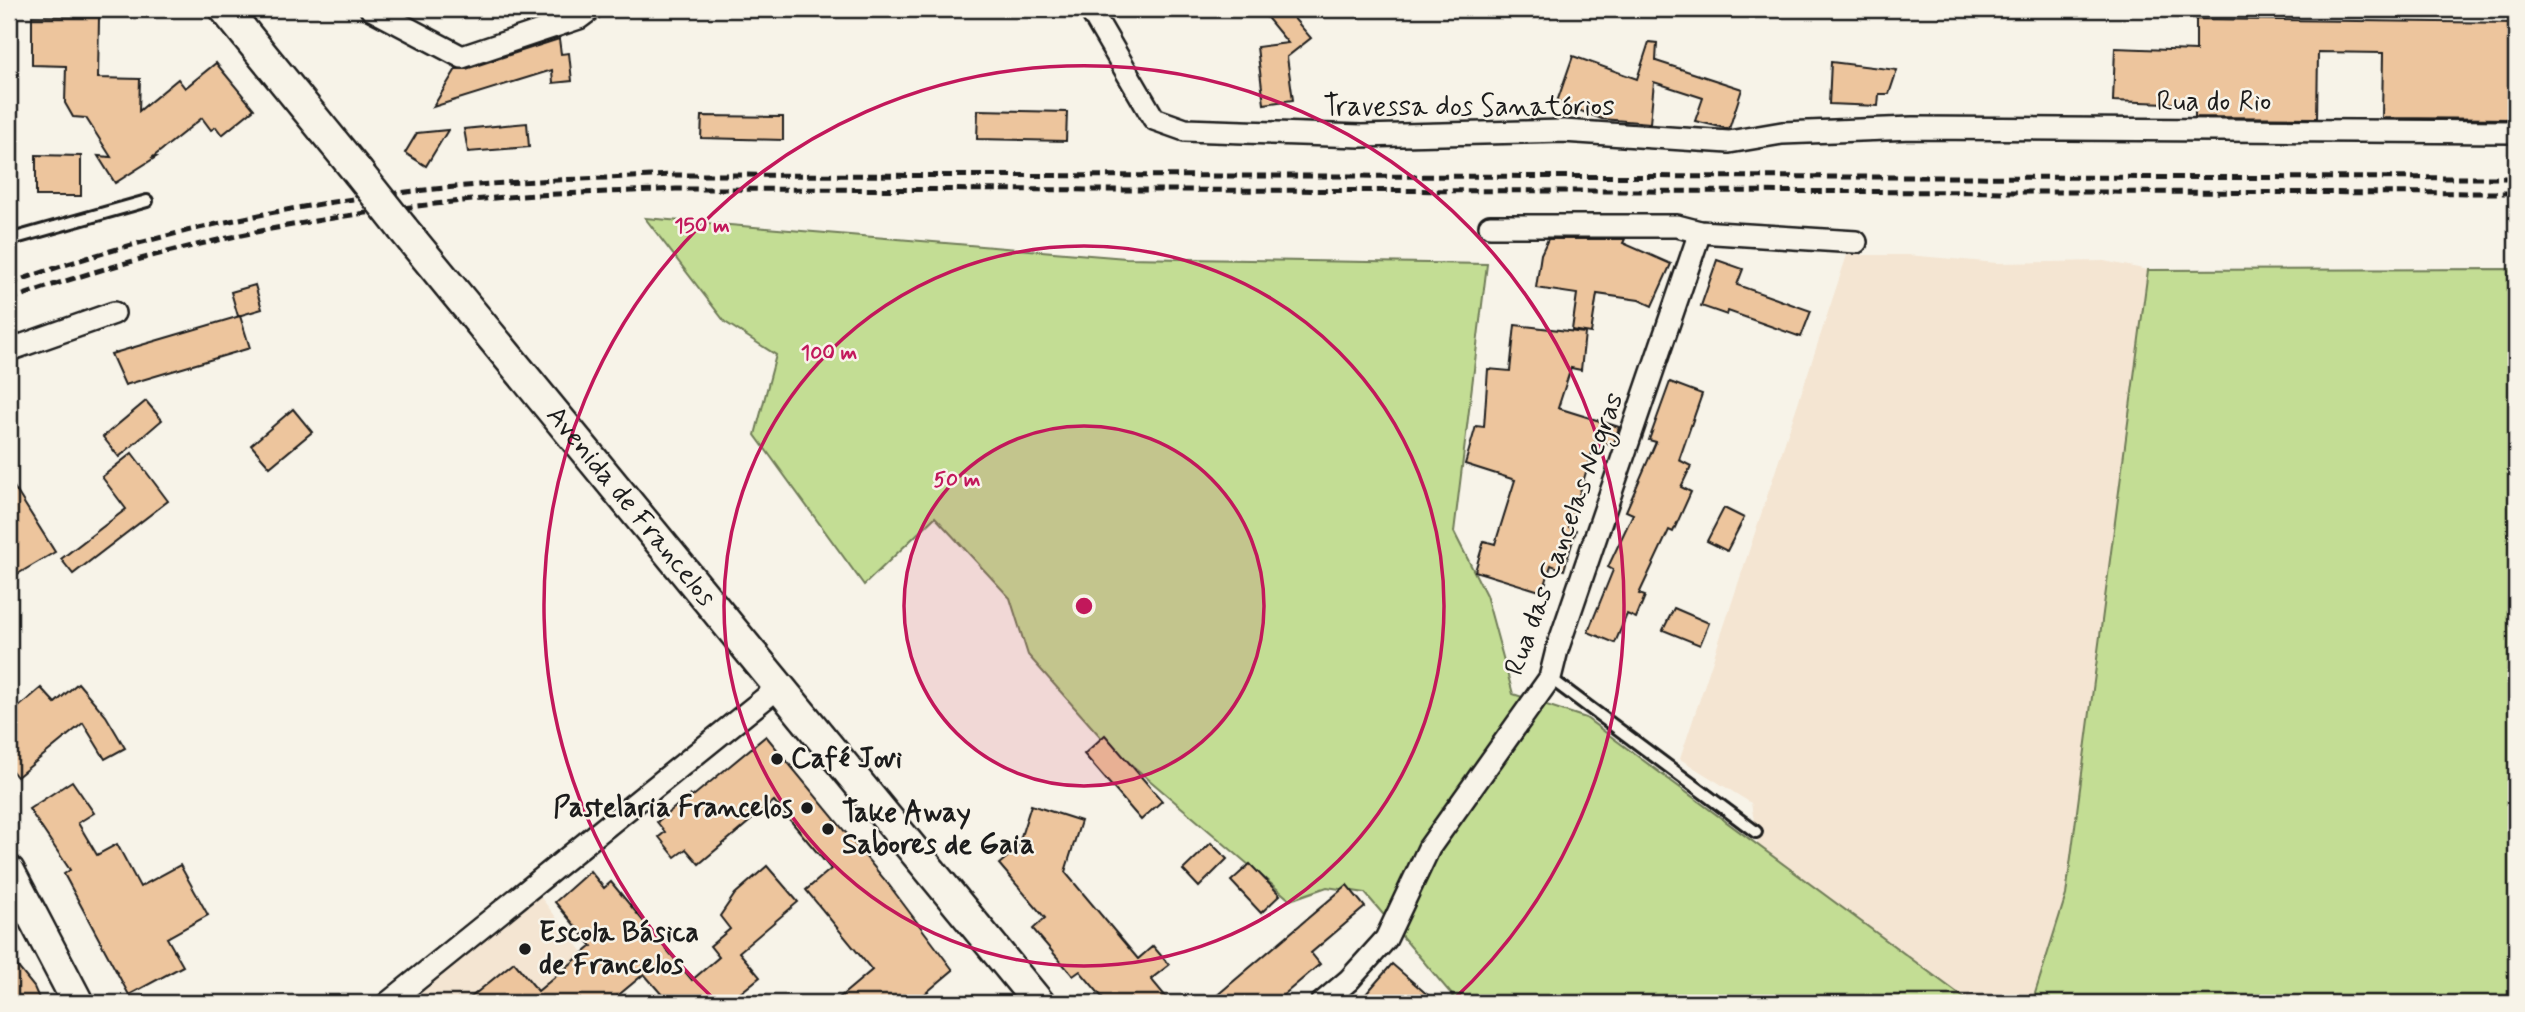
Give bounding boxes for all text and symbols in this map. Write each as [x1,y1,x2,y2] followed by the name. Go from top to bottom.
[2157,84,2271,121] street label: Rua do Rio
[1323,89,1615,126] street label: Travessa dos Sanatórios
[674,212,730,240] text: 150 m
[801,339,857,367] text: 100 m
[1497,388,1635,681] street label: Rua das Cancelas Negras
[537,398,724,614] street label: Avenida de Francelos
[934,466,981,494] text: 50 m
[1072,594,1096,618] centre of rings
[791,741,902,778] place label: Café Jovi
[769,751,785,767] marker: Café Jovi
[553,790,793,827] place label: Pastelaria Francelos
[842,795,1035,864] place label: Take Away Sabores de Gaia
[799,800,815,816] marker: Pastelaria Francelos
[820,821,836,837] marker: Take Away Sabores de Gaia
[539,915,699,984] place label: Escola Básica de Francelos
[517,941,533,957] marker: Escola Básica de Francelos

